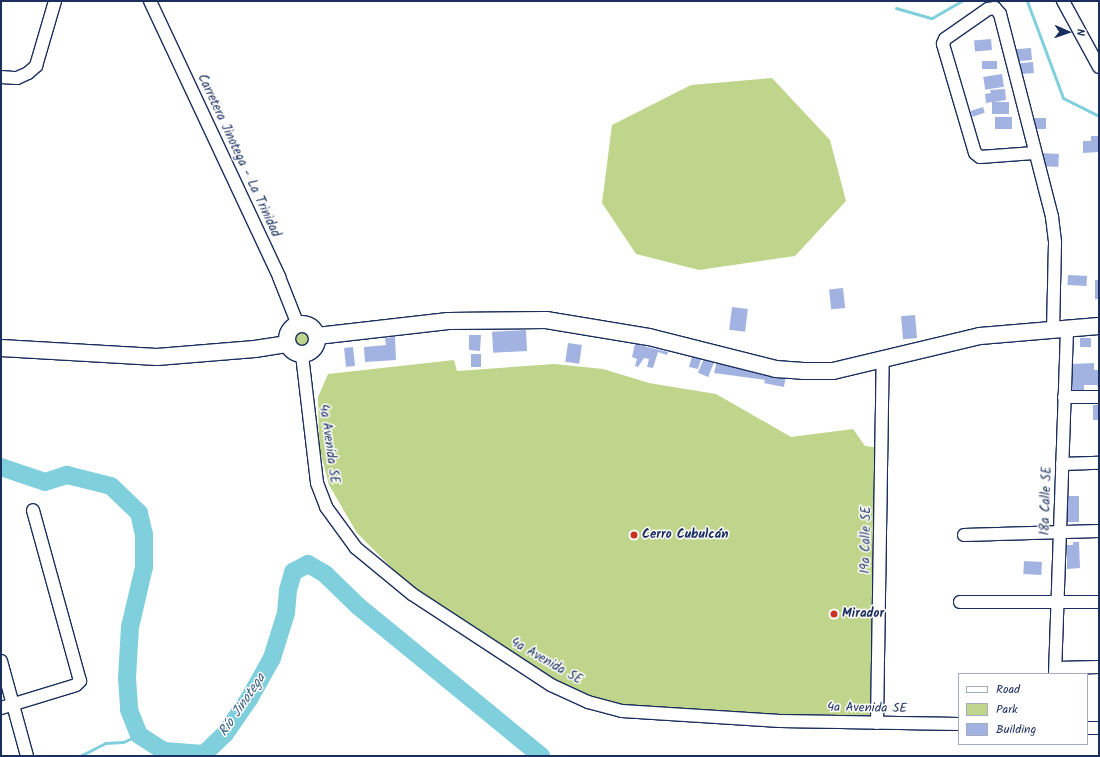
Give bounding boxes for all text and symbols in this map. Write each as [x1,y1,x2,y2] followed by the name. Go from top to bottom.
[1048,12,1088,52] north arrow
[1071,29,1089,36] text: N
[193,72,283,240] street label: Carretera Jinotega - La Trinidad
[315,403,341,485] street label: 4a Avenida SE
[1038,466,1056,536] street label: 18a Calle SE
[859,506,875,574] street label: 19a Calle SE
[642,527,728,543] place label: Cerro Cubulcán
[629,530,639,540] marker: Cerro Cubulcán
[842,606,884,622] place label: Mirador
[829,609,839,619] marker: Mirador
[507,635,585,689] street label: 4a Avenida SE
[215,670,269,740] water label: Río Jinotega
[958,673,1088,745] legend
[996,680,1020,699] text: Road
[996,700,1018,719] text: Park
[827,701,907,717] street label: 4a Avenida SE
[996,720,1036,739] text: Building

